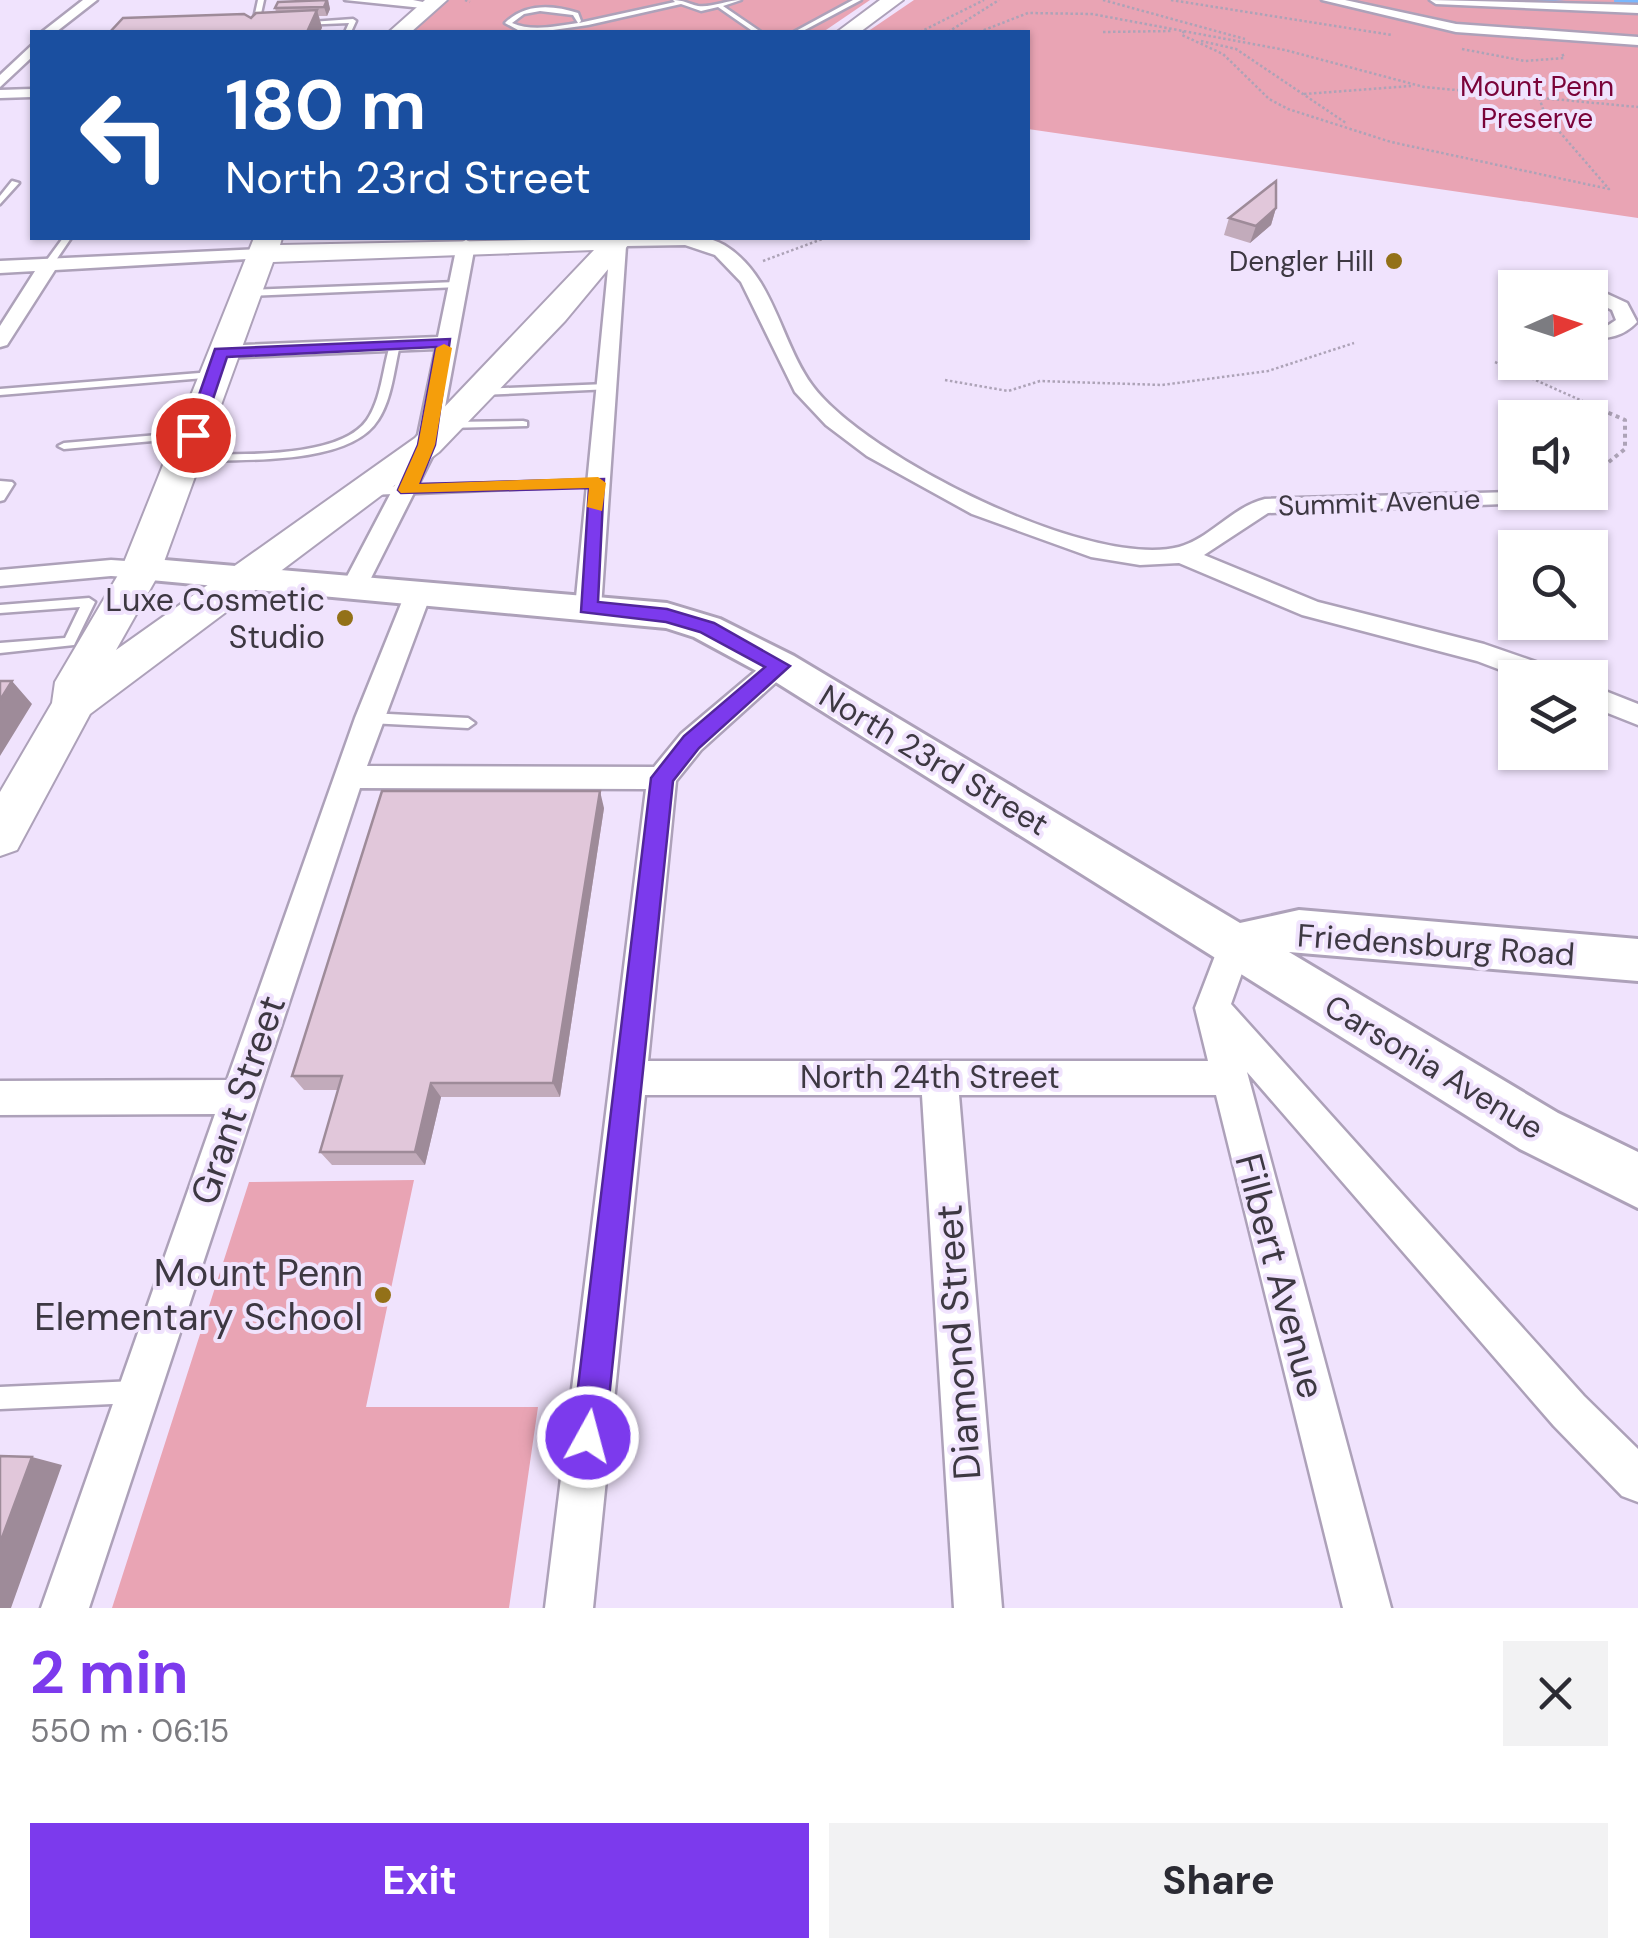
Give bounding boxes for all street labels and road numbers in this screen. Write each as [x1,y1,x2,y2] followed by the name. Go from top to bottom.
[1277,480,1481,525] street label: Summit Avenue
[812,675,1056,845] street label: North 23rd Street
[1296,914,1576,976] street label: Friedensburg Road
[1317,985,1551,1149] street label: Carsonia Avenue
[179,989,297,1211] street label: Grant Street
[800,1056,1060,1098] street label: North 24th Street
[1223,1148,1337,1404] street label: Filbert Avenue
[923,1203,993,1481] street label: Diamond Street

